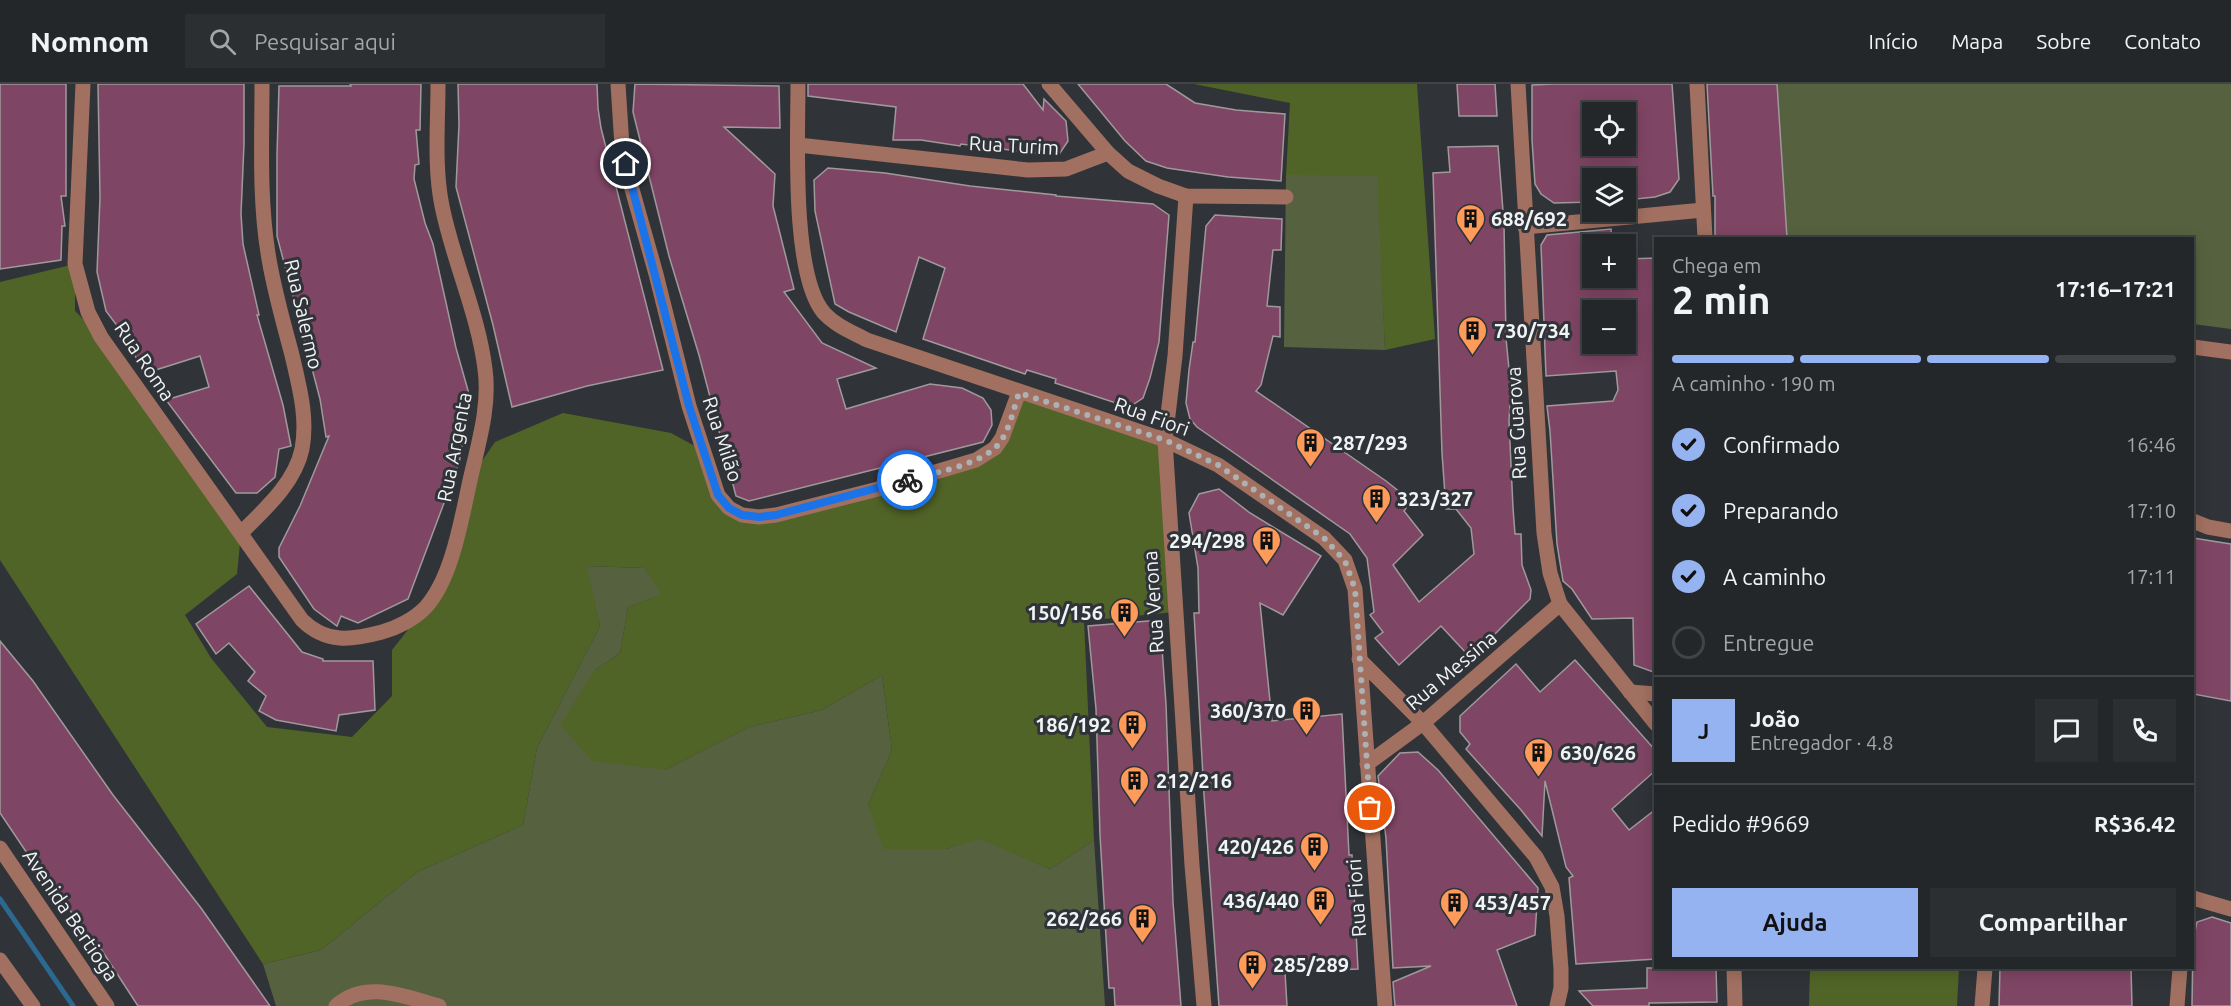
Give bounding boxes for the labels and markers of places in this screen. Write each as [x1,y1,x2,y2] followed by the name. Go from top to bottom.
[600,138,651,189] pin
[1454,202,1486,244] building icon: 688/692
[1491,207,1567,230] place label: 688/692
[1457,314,1489,356] building icon: 730/734
[1494,319,1570,342] place label: 730/734
[1295,426,1327,468] building icon: 287/293
[1332,431,1408,454] place label: 287/293
[1360,482,1392,524] building icon: 323/327
[1397,487,1473,510] place label: 323/327
[1250,524,1282,566] building icon: 294/298
[1169,529,1245,552] place label: 294/298
[1108,596,1140,638] building icon: 150/156
[1027,601,1103,624] place label: 150/156
[1291,694,1323,736] building icon: 360/370
[1210,699,1286,722] place label: 360/370
[1116,708,1148,750] building icon: 186/192
[1035,713,1111,736] place label: 186/192
[1523,736,1555,778] building icon: 630/626
[1560,741,1636,764] place label: 630/626
[1119,764,1151,806] building icon: 212/216
[1156,769,1232,792] place label: 212/216
[1344,782,1395,833] pin
[1299,830,1331,872] building icon: 420/426
[1218,835,1294,858] place label: 420/426
[1304,884,1336,926] building icon: 436/440
[1438,886,1470,928] building icon: 453/457
[1223,889,1299,912] place label: 436/440
[1475,891,1551,914] place label: 453/457
[1127,902,1159,944] building icon: 262/266
[1046,907,1122,930] place label: 262/266
[1236,948,1268,990] building icon: 285/289
[1273,953,1349,976] place label: 285/289

